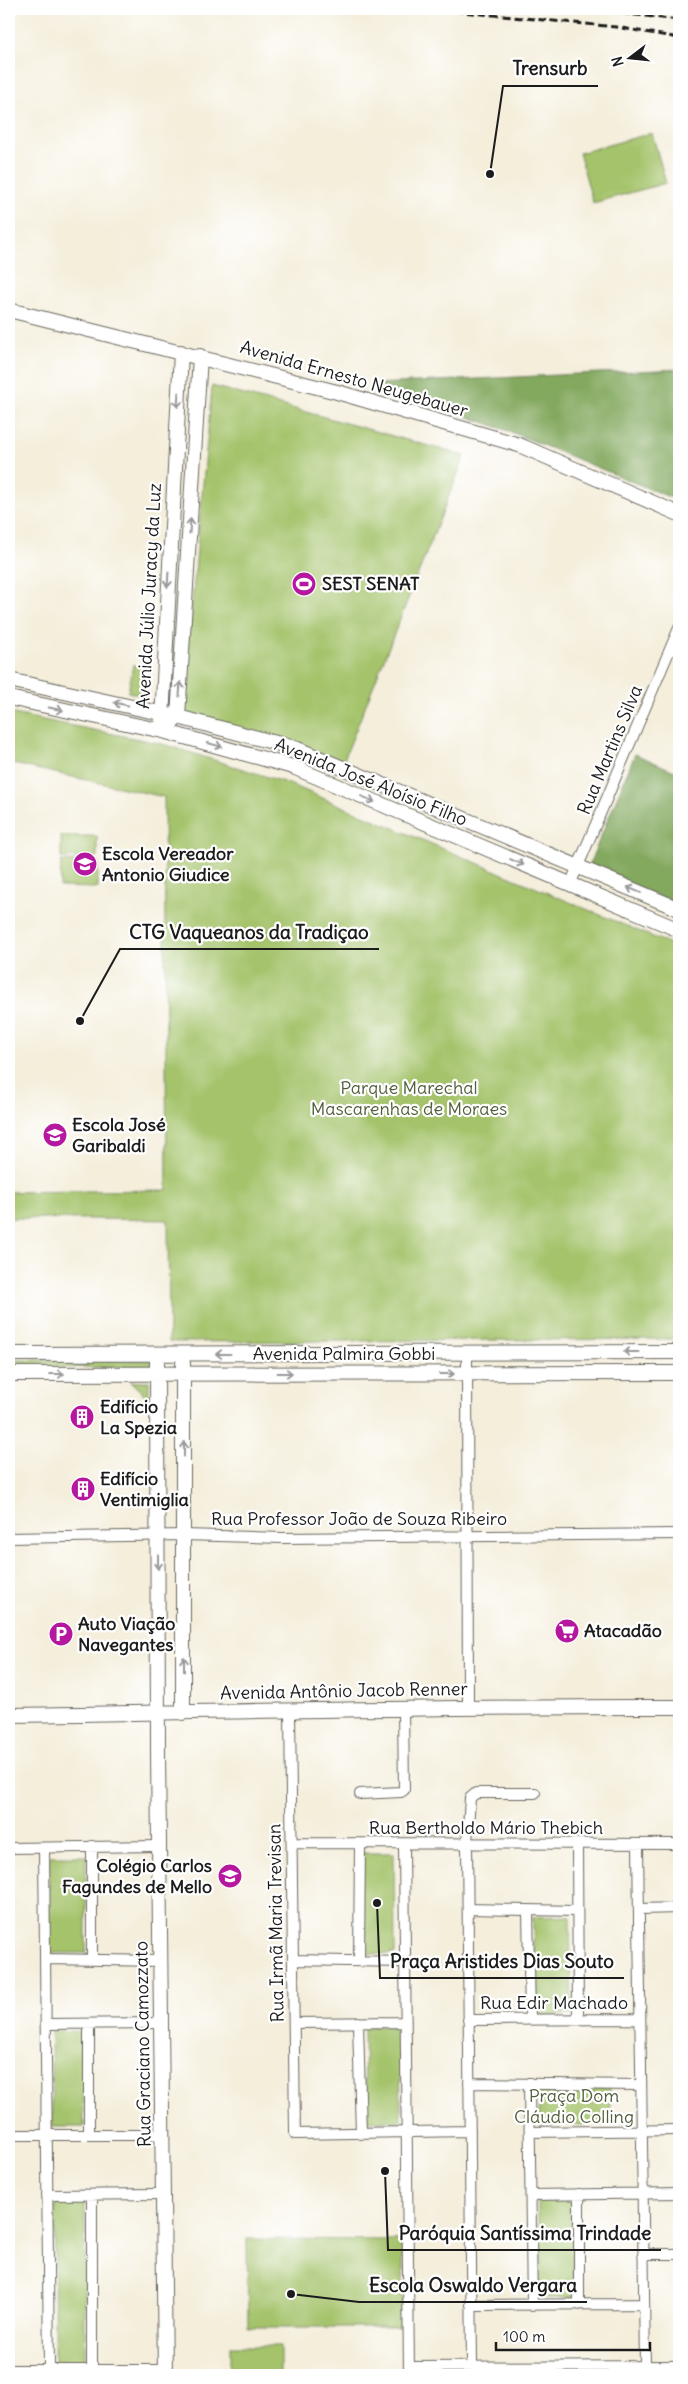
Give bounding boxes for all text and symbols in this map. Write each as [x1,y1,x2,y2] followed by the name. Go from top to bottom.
[606,32,656,82] north arrow
[503,52,598,86] callout: Trensurb
[608,54,627,69] text: N
[512,56,588,80] text: Trensurb
[238,335,471,422] street label: Avenida Ernesto Neugebauer
[174,392,183,408] one-way arrow
[131,482,166,709] street label: Avenida Júlio Juracy da Luz
[185,519,194,535] one-way arrow
[291,571,317,597] sports icon: SEST SENAT
[164,572,173,588] one-way arrow
[322,572,420,595] place label: SEST SENAT
[175,681,184,697] one-way arrow
[572,682,647,818] street label: Rua Martins Silva
[113,699,129,708] one-way arrow
[48,704,64,714] one-way arrow
[271,732,471,831] street label: Avenida José Aloísio Filho
[206,741,222,751] one-way arrow
[360,794,375,804] one-way arrow
[102,842,234,886] place label: Escola Vereador Antonio Giudice
[72,851,98,877] school or university icon: Escola Vereador Antonio Giudice
[509,858,524,868] one-way arrow
[627,885,642,895] one-way arrow
[120,915,379,949] callout: CTG Vaqueanos da Tradiçao
[129,920,369,944] text: CTG Vaqueanos da Tradiçao
[311,1076,507,1120] park label: Parque Marechal Mascarenhas de Moraes
[72,1113,166,1157] place label: Escola José Garibaldi
[42,1122,68,1148] school or university icon: Escola José Garibaldi
[253,1342,435,1365] street label: Avenida Palmira Gobbi
[623,1347,639,1357] one-way arrow
[215,1349,232,1359] one-way arrow
[276,1368,293,1378] one-way arrow
[49,1369,65,1379] one-way arrow
[439,1369,455,1379] one-way arrow
[100,1395,177,1439] place label: Edifício La Spezia
[69,1404,95,1430] building icon: Edifício La Spezia
[179,1441,189,1458] one-way arrow
[100,1467,189,1511] place label: Edifício Ventimiglia
[70,1476,96,1502] building icon: Edifício Ventimiglia
[211,1507,507,1530] street label: Rua Professor João de Souza Ribeiro
[153,1553,163,1569] one-way arrow
[78,1612,175,1656] place label: Auto Viação Navegantes
[554,1618,580,1644] supermarket icon: Atacadão
[584,1619,662,1642] place label: Atacadão
[48,1621,74,1647] parking icon: Auto Viação Navegantes
[179,1656,189,1672] one-way arrow
[220,1677,469,1704] street label: Avenida Antônio Jacob Renner
[369,1816,603,1839] street label: Rua Bertholdo Mário Thebich
[262,1823,289,2023] street label: Rua Irmã Maria Trevisan
[62,1854,212,1898] place label: Colégio Carlos Fagundes de Mello
[217,1863,243,1889] school or university icon: Colégio Carlos Fagundes de Mello
[129,1941,156,2147] street label: Rua Graciano Camozzato
[380,1944,624,1978] callout: Praça Aristides Dias Souto
[390,1949,614,1973] text: Praça Aristides Dias Souto
[480,1991,628,2014] street label: Rua Edir Machado
[514,2084,634,2128] park label: Praça Dom Cláudio Colling
[388,2216,661,2250] callout: Paróquia Santíssima Trindade
[399,2221,651,2245] text: Paróquia Santíssima Trindade
[359,2268,587,2302] callout: Escola Oswaldo Vergara
[369,2273,577,2297] text: Escola Oswaldo Vergara
[496,2319,649,2351] scale bar
[503,2327,545,2346] text: 100 m

